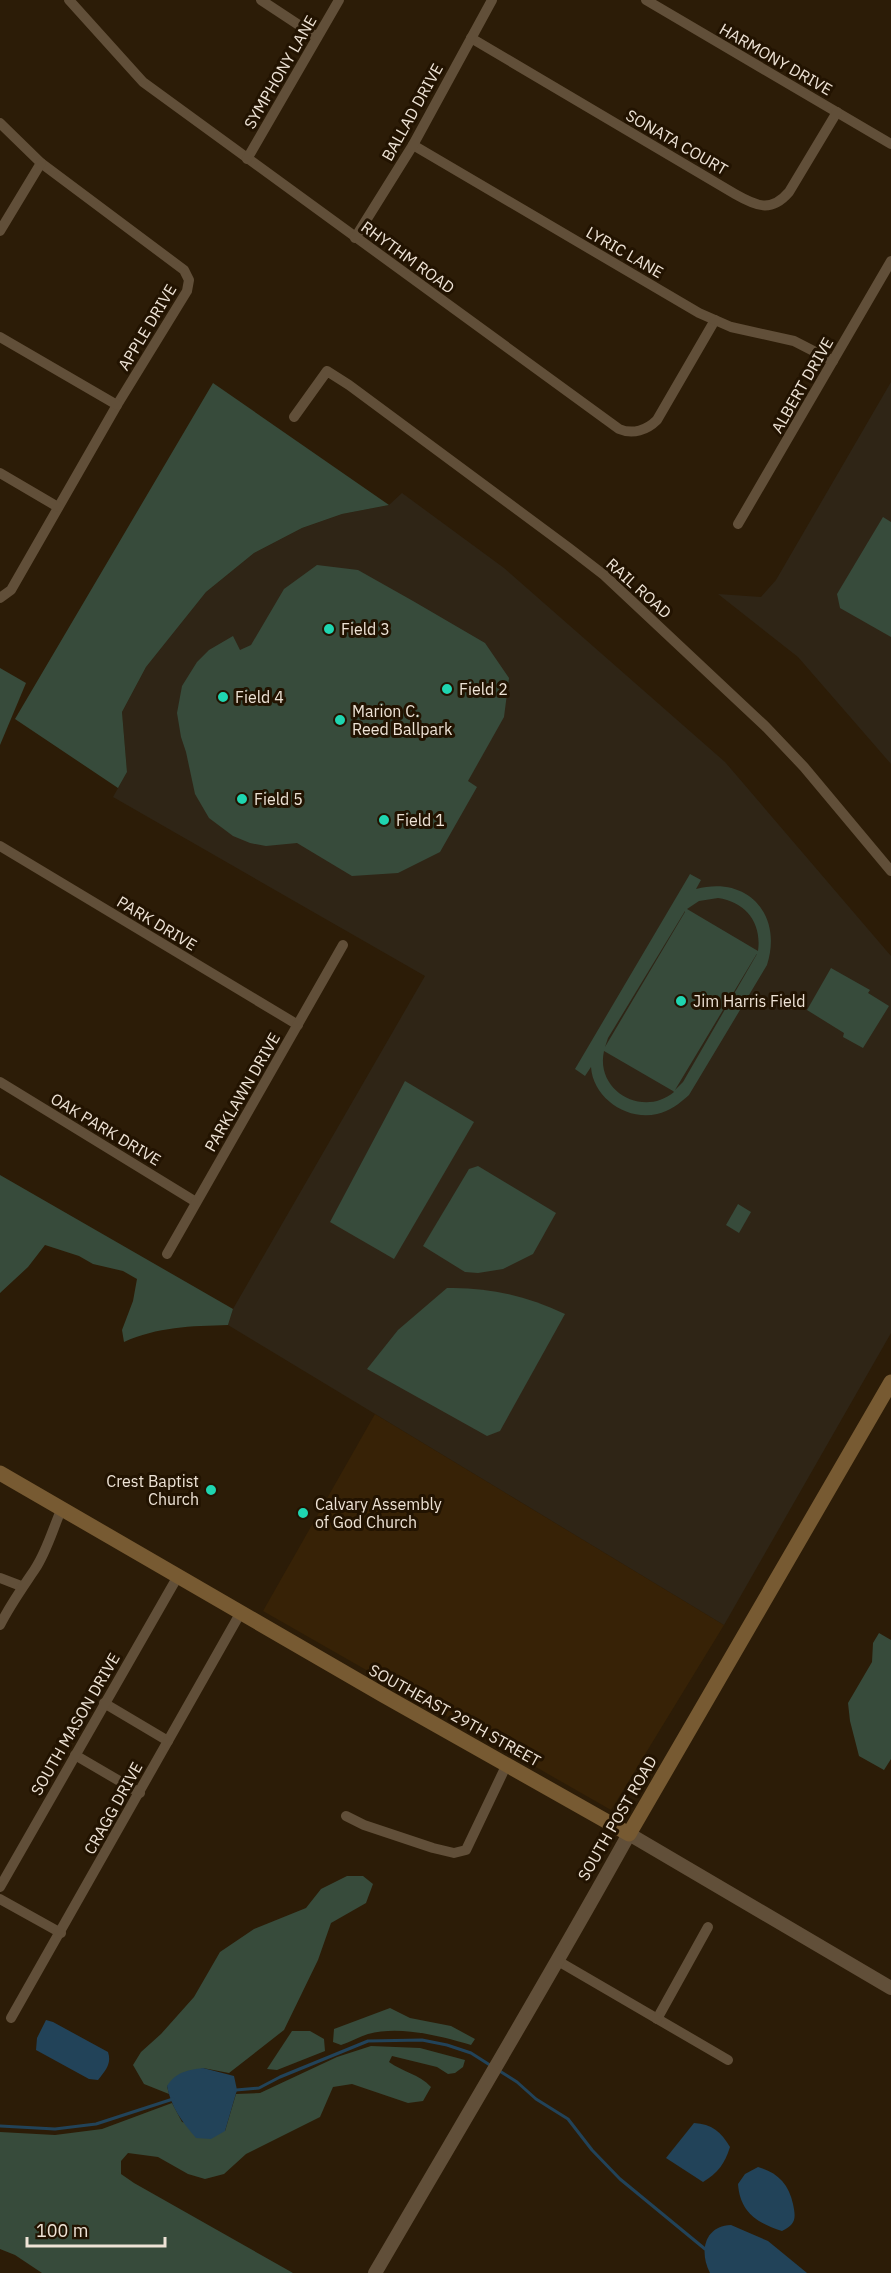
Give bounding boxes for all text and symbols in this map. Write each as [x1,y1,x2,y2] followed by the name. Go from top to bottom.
[239,12,321,132] street label: SYMPHONY LANE
[716,19,836,99] street label: HARMONY DRIVE
[377,60,447,164] street label: BALLAD DRIVE
[623,105,731,179] street label: SONATA COURT
[357,216,459,298] street label: RHYTHM ROAD
[583,222,667,282] street label: LYRIC LANE
[113,280,181,374] street label: APPLE DRIVE
[767,334,837,436] street label: ALBERT DRIVE
[602,554,676,622] street label: RAIL ROAD
[341,619,390,639] place label: Field 3
[322,622,336,636] marker: Field 3
[459,679,508,699] place label: Field 2
[440,682,454,696] marker: Field 2
[235,687,284,707] place label: Field 4
[216,690,230,704] marker: Field 4
[352,701,453,739] place label: Marion C. Reed Ballpark
[333,713,347,727] marker: Marion C. Reed Ballpark
[254,789,303,809] place label: Field 5
[235,792,249,806] marker: Field 5
[396,810,445,830] place label: Field 1
[377,813,391,827] marker: Field 1
[113,891,201,955] street label: PARK DRIVE
[693,991,805,1011] place label: Jim Harris Field
[674,994,688,1008] marker: Jim Harris Field
[200,1029,284,1155] street label: PARKLAWN DRIVE
[47,1088,165,1170] street label: OAK PARK DRIVE
[106,1471,199,1509] place label: Crest Baptist Church
[204,1483,218,1497] marker: Crest Baptist Church
[315,1494,442,1532] place label: Calvary Assembly of God Church
[296,1506,310,1520] marker: Calvary Assembly of God Church
[26,1649,124,1799] street label: SOUTH MASON DRIVE
[366,1659,544,1771] street label: SOUTHEAST 29TH STREET
[573,1752,661,1884] street label: SOUTH POST ROAD
[79,1758,147,1858] street label: CRAGG DRIVE
[27,2210,165,2248] scale bar
[36,2219,88,2242] text: 100 m

